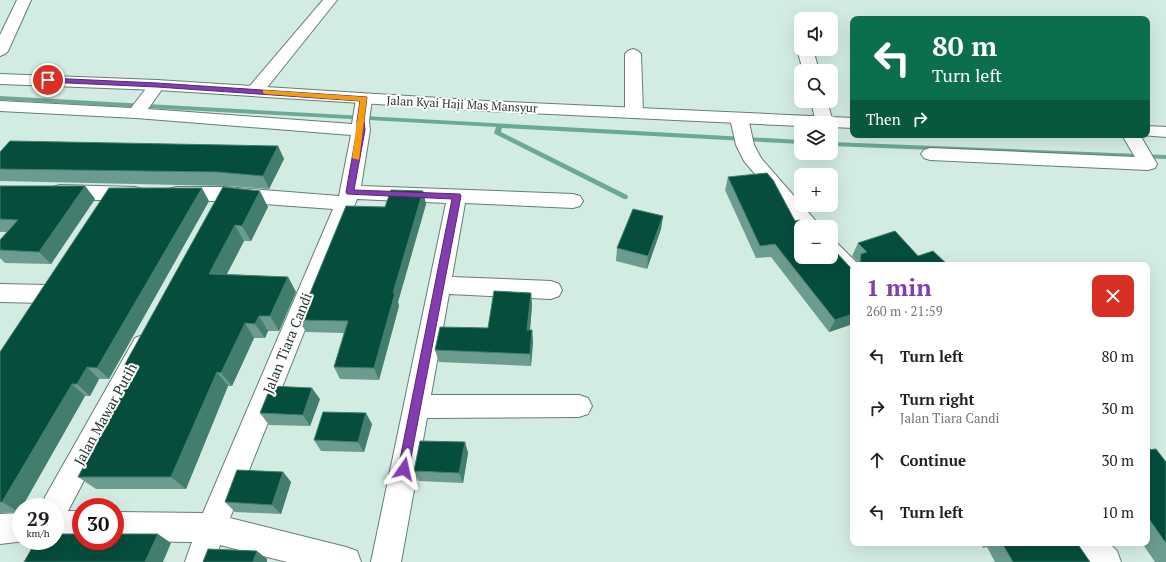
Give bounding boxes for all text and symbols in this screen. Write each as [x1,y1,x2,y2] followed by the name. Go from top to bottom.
[794,12,838,264] map controls
[794,12,838,56] button: sound
[932,27,997,64] text: 80 m
[866,32,918,84] icon: left
[31,63,65,97] pin
[932,63,1002,87] text: Turn left
[794,64,838,108] button: search
[37,69,59,91] icon: arrive
[386,93,538,115] street label: Jalan Kyai Haji Mas Mansyur
[909,108,931,130] icon: right
[866,109,901,129] text: Then
[794,116,838,160] button: layers
[794,168,838,212] button: +
[794,220,838,264] button: −
[866,271,932,303] text: 1 min
[1092,275,1134,317] button: close
[258,290,316,396] street label: Jalan Tiara Candi
[866,302,943,320] text: 260 m · 21:59
[866,345,888,367] icon: left
[900,346,964,366] text: Turn left
[1101,346,1134,366] text: 80 m
[69,359,141,469] street label: Jalan Mawar Putih
[900,389,975,409] text: Turn right
[866,397,888,419] icon: right
[1101,398,1134,418] text: 30 m
[900,409,999,427] text: Jalan Tiara Candi
[383,448,425,490] position arrow
[866,449,888,471] icon: ahead
[900,450,966,470] text: Continue
[1101,450,1134,470] text: 30 m
[72,498,124,550] speed limit sign: 30
[866,501,888,523] icon: left
[900,502,964,522] text: Turn left
[1101,502,1134,522] text: 10 m
[27,505,49,532] text: 29
[26,527,50,540] text: km/h

